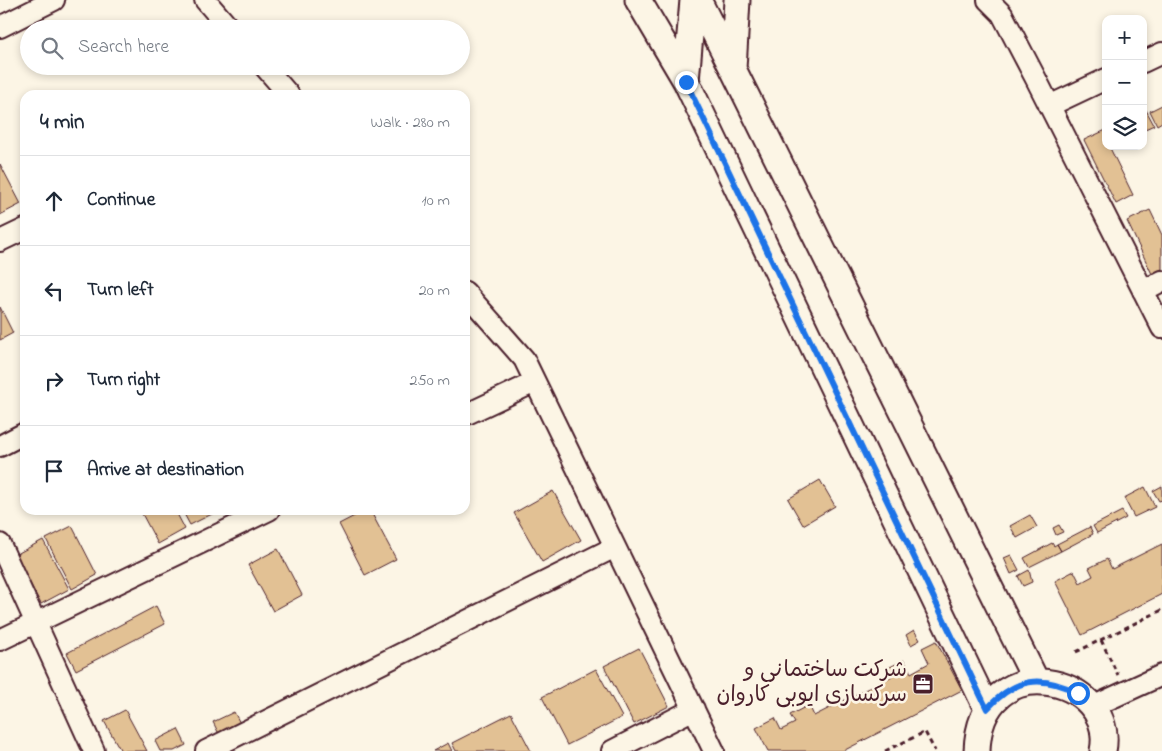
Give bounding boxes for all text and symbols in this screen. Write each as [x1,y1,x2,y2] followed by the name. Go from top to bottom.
[1102,15,1147,150] map controls
[1102,15,1147,60] button: +
[20,20,470,75] search box
[38,34,66,62] icon: search
[78,34,169,61] text: Search here
[1102,60,1147,105] button: −
[675,71,698,94] route end
[1102,105,1147,150] button: layers
[40,108,84,138] text: 4 min
[371,111,450,135] text: Walk · 280 m
[40,187,68,215] icon: ahead
[87,187,155,214] text: Continue
[422,189,450,213] text: 10 m
[40,277,68,305] icon: left
[87,277,154,304] text: Turn left
[419,279,450,303] text: 20 m
[40,367,68,395] icon: right
[87,367,160,394] text: Turn right
[410,369,450,393] text: 250 m
[40,457,68,485] icon: arrive
[87,457,244,484] text: Arrive at destination
[716,655,907,712] place label: شرکت ساختمانی و سرکسازی ایوبی کاروان
[911,672,935,696] office icon: شرکت ساختمانی و سرکسازی ایوبی کاروان
[1067,682,1090,705] route start

